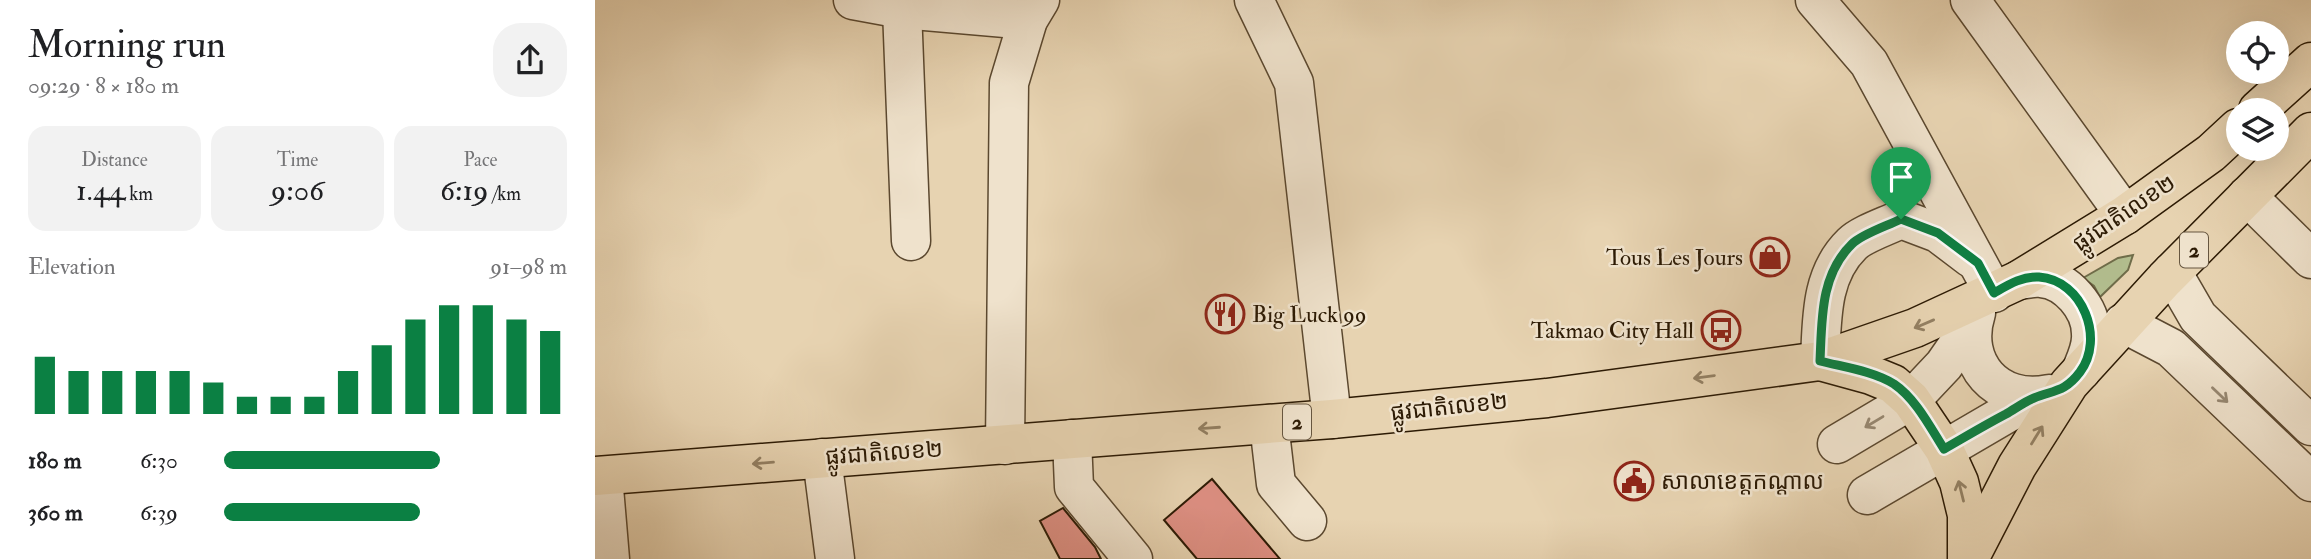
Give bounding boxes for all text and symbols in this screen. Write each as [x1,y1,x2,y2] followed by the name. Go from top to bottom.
[28,21,226,69] text: Morning run
[2226,21,2289,161] map controls
[2226,21,2289,84] button: locate
[493,23,567,97] button: share
[28,71,179,100] text: 09:29 · 8 × 180 m
[2226,98,2289,161] button: layers
[1871,147,1931,219] pin
[81,148,148,172] text: Distance
[277,148,318,172] text: Time
[463,148,498,172] text: Pace
[1882,158,1920,196] icon: arrive
[2067,168,2185,264] street label: ផ្លូវជាតិលេខ២
[76,172,125,209] text: 1.44
[271,172,324,209] text: 9:06
[440,172,488,209] text: 6:19
[125,182,153,206] text: km
[488,182,521,206] text: /km
[2180,232,2208,268] road number: 2
[1749,236,1791,278] shop icon: Tous Les Jours
[1606,243,1743,272] place label: Tous Les Jours
[28,252,116,281] text: Elevation
[490,252,567,281] text: 91–98 m
[1204,293,1246,335] restaurant icon: Big Luck 99
[1252,300,1367,329] place label: Big Luck 99
[1700,309,1742,351] bus stop icon: Takmao City Hall
[1531,316,1694,345] place label: Takmao City Hall
[1913,318,1935,331] one-way arrow
[1693,370,1716,383] one-way arrow
[1389,386,1510,434] street label: ផ្លូវជាតិលេខ២
[2211,386,2228,403] one-way arrow
[1283,404,1311,440] road number: 2
[1865,415,1885,429] one-way arrow
[1198,422,1221,435] one-way arrow
[2030,425,2044,445] one-way arrow
[824,434,944,478] street label: ផ្លូវជាតិលេខ២
[28,446,81,475] text: 180 m
[140,446,178,475] text: 6:30
[752,457,775,470] one-way arrow
[1613,460,1655,502] public building icon: សាលាខេត្តកណ្ដាល
[1661,467,1824,496] place label: សាលាខេត្តកណ្ដាល
[1954,481,1967,503] one-way arrow
[28,498,83,527] text: 360 m
[140,498,178,527] text: 6:39

